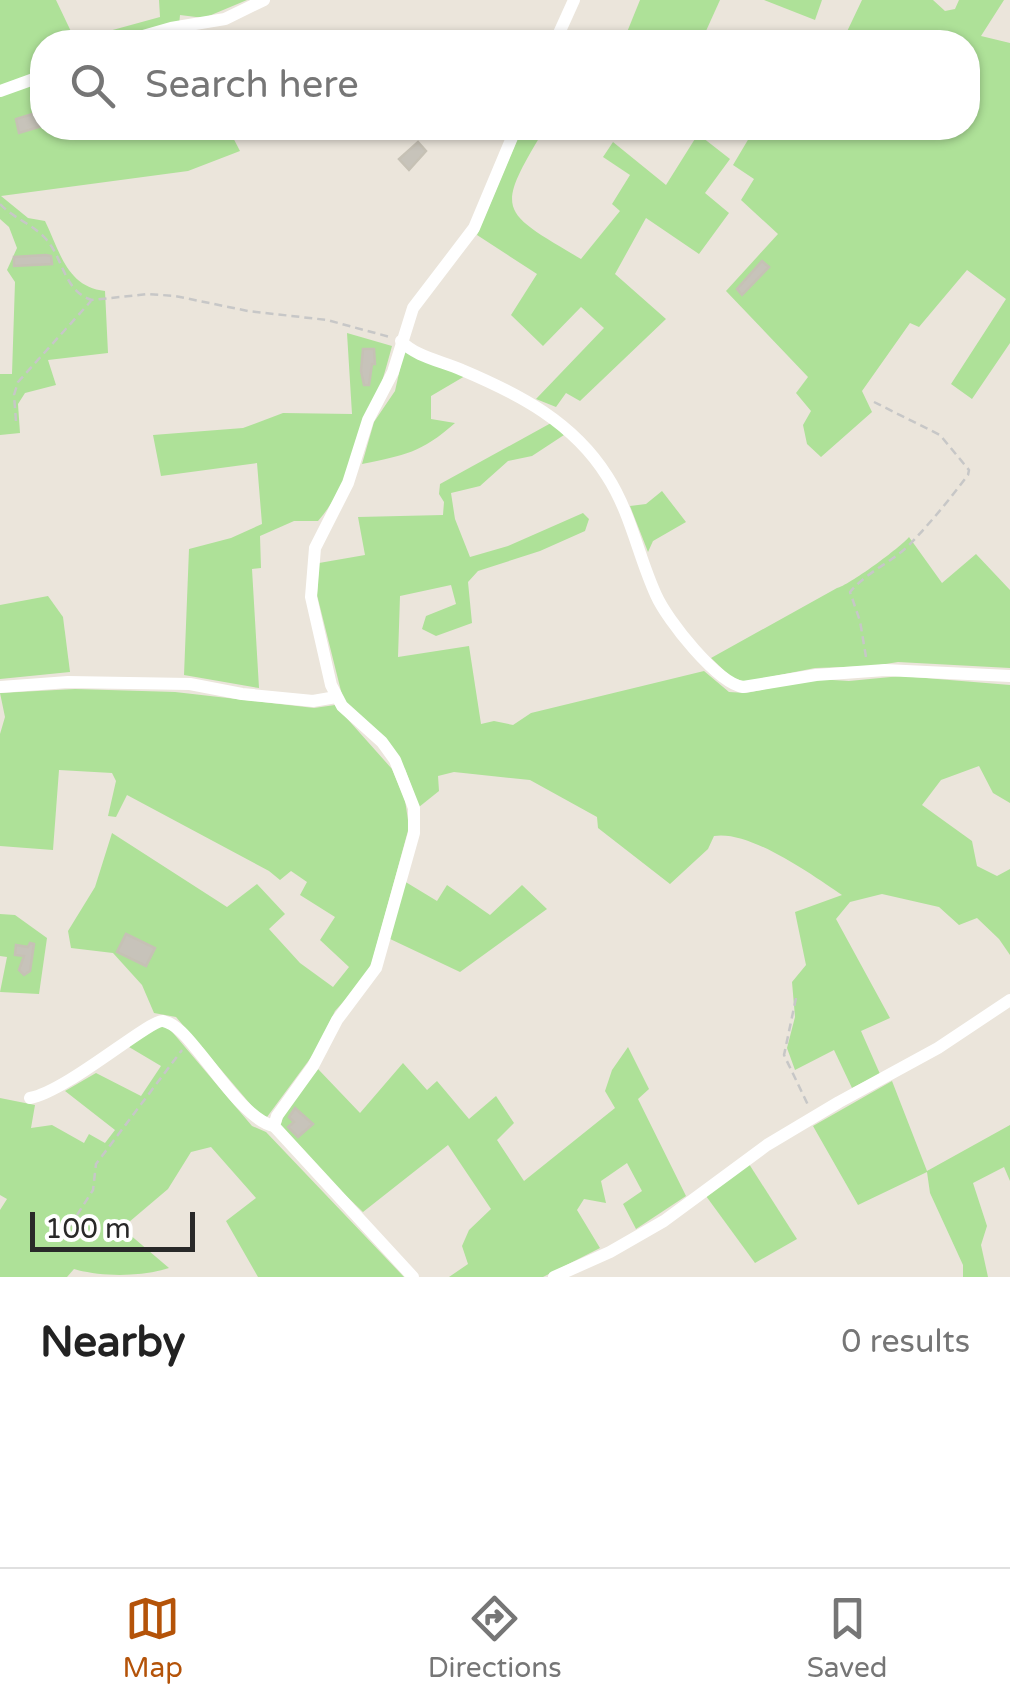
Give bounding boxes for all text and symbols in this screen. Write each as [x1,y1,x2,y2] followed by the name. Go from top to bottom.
[30,30,980,140] search box
[65,58,120,113] icon: search
[145,62,359,108] text: Search here
[30,1207,195,1252] scale bar
[45,1212,131,1246] text: 100 m
[40,1317,185,1368] text: Nearby
[841,1323,970,1361] text: 0 results
[122,1591,183,1685] tab: Map
[428,1591,562,1685] tab: Directions
[807,1591,888,1685] tab: Saved

